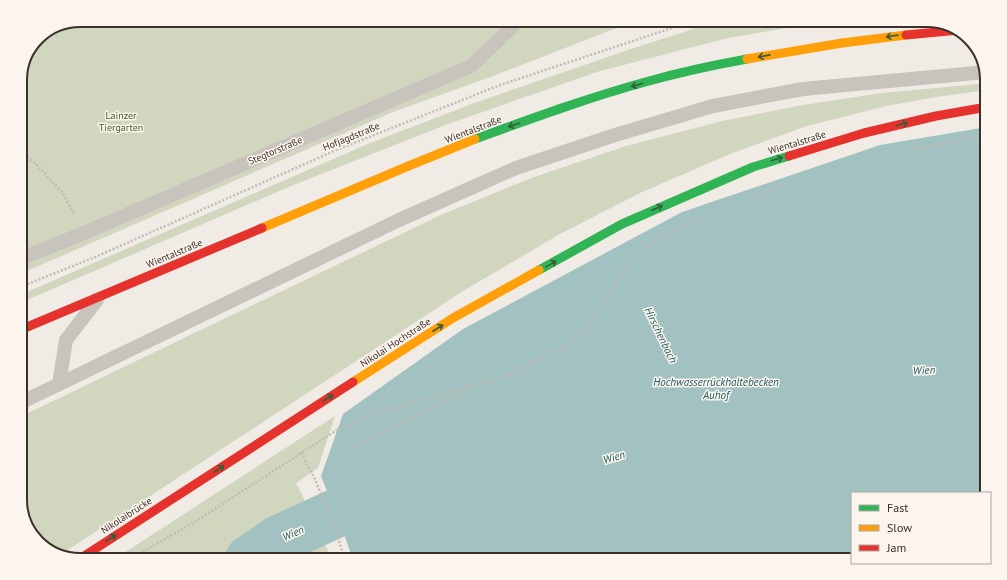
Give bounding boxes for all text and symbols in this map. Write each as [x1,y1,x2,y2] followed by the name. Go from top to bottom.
[886,32,899,40] one-way arrow
[758,52,771,60] one-way arrow
[631,82,644,89] one-way arrow
[99,109,143,134] park label: Lainzer Tiergarten
[443,113,503,146] street label: Wientalstraße
[321,119,382,154] street label: Hofjagdstraße
[896,119,909,127] one-way arrow
[507,122,520,129] one-way arrow
[767,128,828,157] street label: Wientalstraße
[246,133,304,168] street label: Stegtorstraße
[771,155,784,162] one-way arrow
[651,204,663,212] one-way arrow
[144,236,204,271] street label: Wientalstraße
[544,259,556,267] one-way arrow
[641,305,681,365] water label: Hirschenbach
[357,315,433,370] street label: Nikolai Hochstraße
[432,324,443,332] one-way arrow
[912,362,936,378] water label: Wien
[653,375,779,402] water label: Hochwasserrückhaltebecken Auhof
[322,394,333,402] one-way arrow
[601,447,627,467] water label: Wien
[213,464,225,472] one-way arrow
[851,492,991,564] legend
[98,494,154,537] street label: Nikolaibrücke
[887,500,908,515] text: Fast
[887,520,912,535] text: Slow
[280,522,306,544] water label: Wien
[105,534,116,543] one-way arrow
[886,540,906,555] text: Jam

